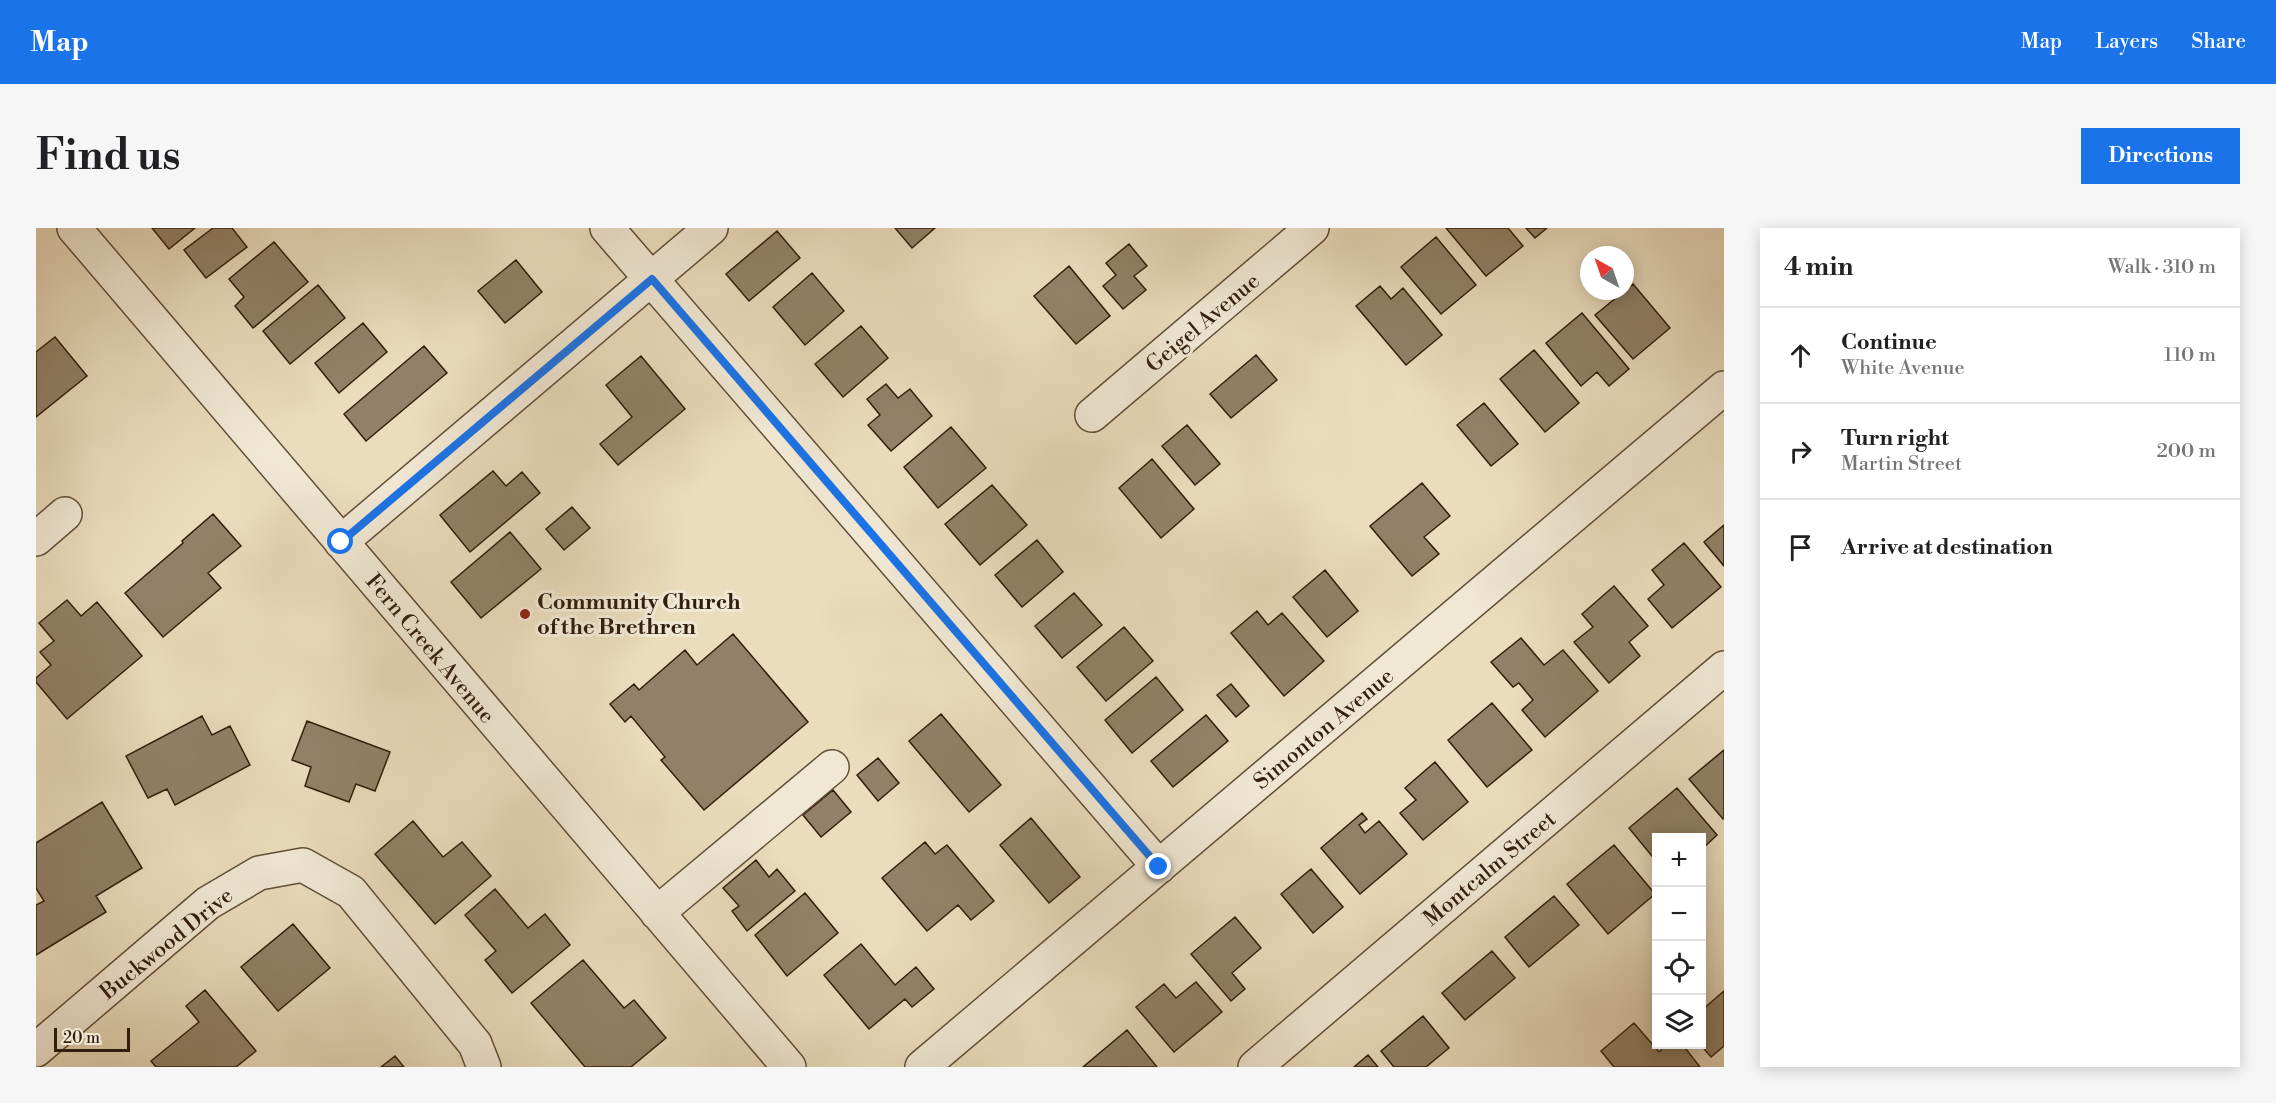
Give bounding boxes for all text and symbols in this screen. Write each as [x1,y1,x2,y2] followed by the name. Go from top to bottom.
[30,25,89,60] text: Map
[2021,29,2062,55] text: Map
[2095,29,2158,55] text: Layers
[2191,29,2246,55] text: Share
[2081,128,2240,184] button: Directions
[36,130,180,183] text: Find us
[1580,246,1634,300] north arrow
[1784,251,1854,283] text: 4 min
[2108,255,2216,280] text: Walk · 310 m
[1141,268,1265,379] street label: Geigel Avenue
[1841,329,1937,356] text: Continue
[1784,339,1817,372] icon: ahead
[2164,343,2216,368] text: 110 m
[1841,356,1964,381] text: White Avenue
[1841,425,1949,452] text: Turn right
[1784,435,1817,468] icon: right
[2156,439,2216,464] text: 200 m
[1841,452,1962,477] text: Martin Street
[327,528,353,554] route start
[1784,531,1817,564] icon: arrive
[1841,534,2053,561] text: Arrive at destination
[359,569,500,729] street label: Fern Creek Avenue
[537,589,741,641] place label: Community Church of the Brethren
[518,607,532,621] marker: Community Church of the Brethren
[1248,663,1400,796] street label: Simonton Avenue
[1418,806,1562,932] street label: Montcalm Street
[1652,833,1706,1049] map controls
[1652,833,1706,887] button: +
[1145,853,1171,879] route end
[94,882,239,1007] street label: Buckwood Drive
[1652,887,1706,941] button: −
[1652,941,1706,995] button: locate
[1652,995,1706,1049] button: layers
[54,1025,130,1052] scale bar
[63,1028,100,1048] text: 20 m

